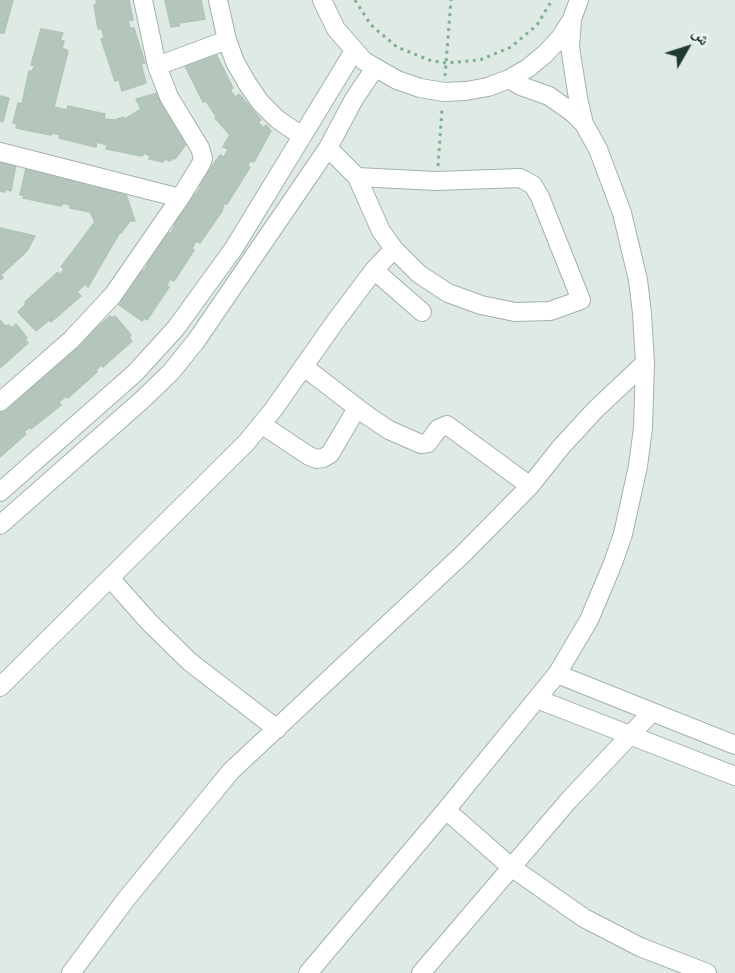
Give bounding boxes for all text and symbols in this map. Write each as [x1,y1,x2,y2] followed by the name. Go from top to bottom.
[657,18,717,78] north arrow
[689,24,714,49] text: ش

